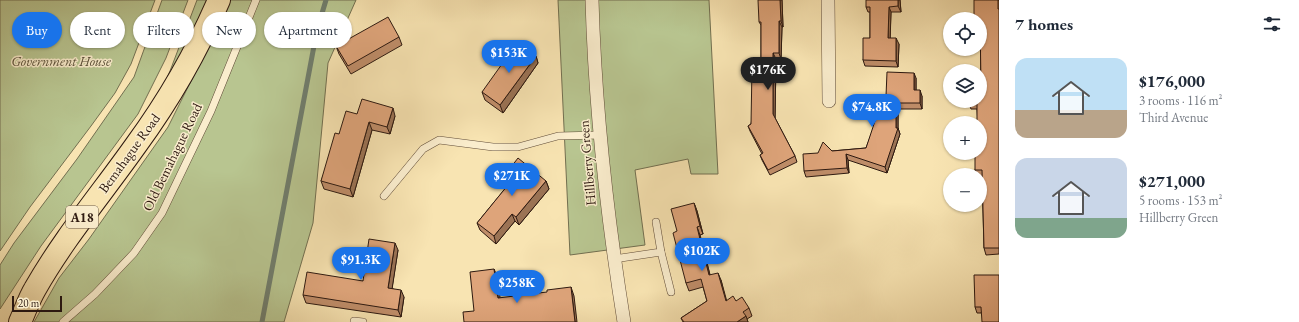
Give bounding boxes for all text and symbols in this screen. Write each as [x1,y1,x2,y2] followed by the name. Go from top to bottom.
[12,12,62,48] chip: Buy
[70,12,125,48] chip: Rent
[133,12,194,48] chip: Filters
[202,12,256,48] chip: New
[264,12,352,48] chip: Apartment
[943,12,987,212] map controls
[943,12,987,56] button: locate
[1015,13,1073,35] text: 7 homes
[1261,13,1283,35] icon: filters
[481,40,537,74] pin: $153K
[491,44,527,61] text: $153K
[11,52,111,70] park label: Government House
[740,57,796,91] pin: $176K
[750,61,786,78] text: $176K
[943,64,987,108] button: layers
[1139,70,1205,92] text: $176,000
[1047,74,1095,122] icon: home
[1139,92,1223,109] text: 3 rooms · 116 m²
[839,94,905,128] pin: $74.8K
[852,98,892,115] text: $74.8K
[138,99,206,214] street label: Old Bemahague Road
[94,109,164,196] street label: Bemahague Road
[1139,109,1208,126] text: Third Avenue
[943,116,987,160] button: +
[574,119,600,206] street label: Hillberry Green
[484,163,540,197] pin: $271K
[494,167,530,184] text: $271K
[943,168,987,212] button: −
[1139,170,1205,192] text: $271,000
[1047,174,1095,222] icon: home
[1139,192,1223,209] text: 5 rooms · 153 m²
[66,206,98,228] road number: A18
[1139,209,1218,226] text: Hillberry Green
[674,238,730,272] pin: $102K
[684,242,720,259] text: $102K
[328,247,394,281] pin: $91.3K
[341,251,381,268] text: $91.3K
[489,270,545,304] pin: $258K
[499,274,535,291] text: $258K
[12,294,62,313] scale bar
[18,296,39,310] text: 20 m

